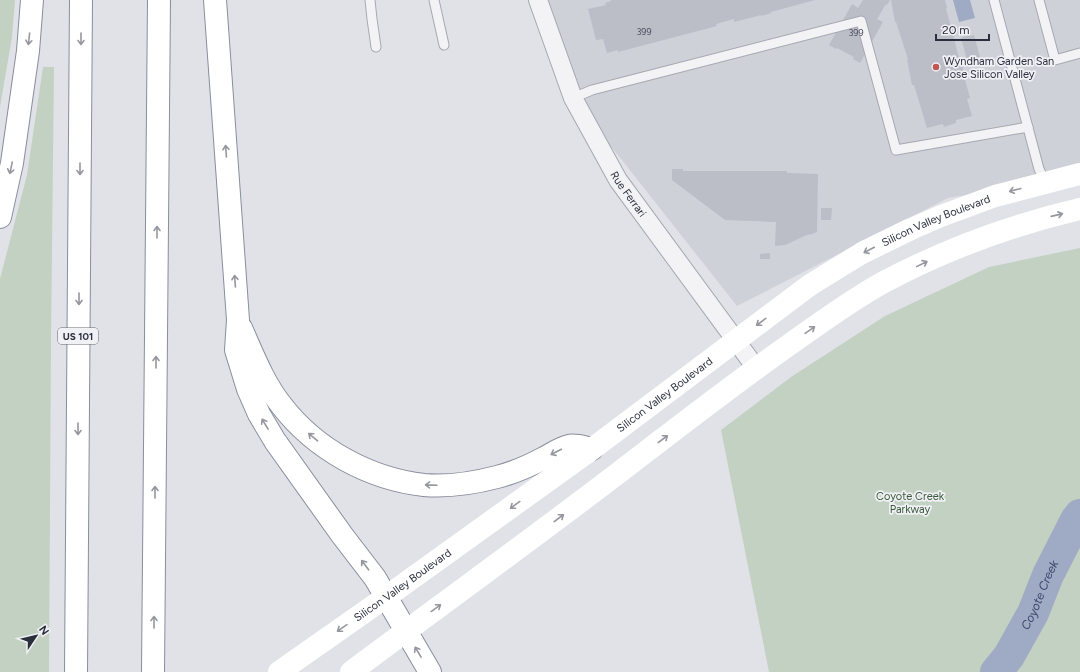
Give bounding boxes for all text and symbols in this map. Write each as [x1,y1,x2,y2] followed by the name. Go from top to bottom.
[936,16,989,42] scale bar
[942,23,970,37] text: 20 m
[636,26,652,37] house number: 399
[848,27,864,38] house number: 399
[25,32,32,45] one-way arrow
[77,32,85,45] one-way arrow
[944,55,1054,81] place label: Wyndham Garden San Jose Silicon Valley
[931,62,941,72] marker: Wyndham Garden San Jose Silicon Valley
[222,145,229,158] one-way arrow
[6,161,14,174] one-way arrow
[76,162,84,175] one-way arrow
[607,169,649,220] street label: Rue Ferrari
[1009,187,1022,195] one-way arrow
[880,192,992,249] street label: Silicon Valley Boulevard
[1050,210,1063,218] one-way arrow
[153,226,161,239] one-way arrow
[863,247,875,254] one-way arrow
[916,260,928,267] one-way arrow
[231,275,238,288] one-way arrow
[75,292,83,305] one-way arrow
[756,318,767,326] one-way arrow
[805,326,816,334] one-way arrow
[58,328,98,344] road number: US 101
[614,355,715,435] street label: Silicon Valley Boulevard
[152,356,160,369] one-way arrow
[261,418,269,430] one-way arrow
[74,422,82,435] one-way arrow
[308,433,318,442] one-way arrow
[657,435,668,443] one-way arrow
[550,449,562,456] one-way arrow
[425,481,438,489] one-way arrow
[151,486,159,499] one-way arrow
[876,490,945,516] park label: Coyote Creek Parkway
[510,500,521,509] one-way arrow
[554,514,565,522] one-way arrow
[352,546,454,624] street label: Silicon Valley Boulevard
[1018,557,1062,632] water label: Coyote Creek
[360,559,369,570] one-way arrow
[431,604,442,613] one-way arrow
[16,616,56,656] north arrow
[150,616,158,629] one-way arrow
[36,623,52,638] text: N
[337,624,348,632] one-way arrow
[413,646,421,658] one-way arrow

